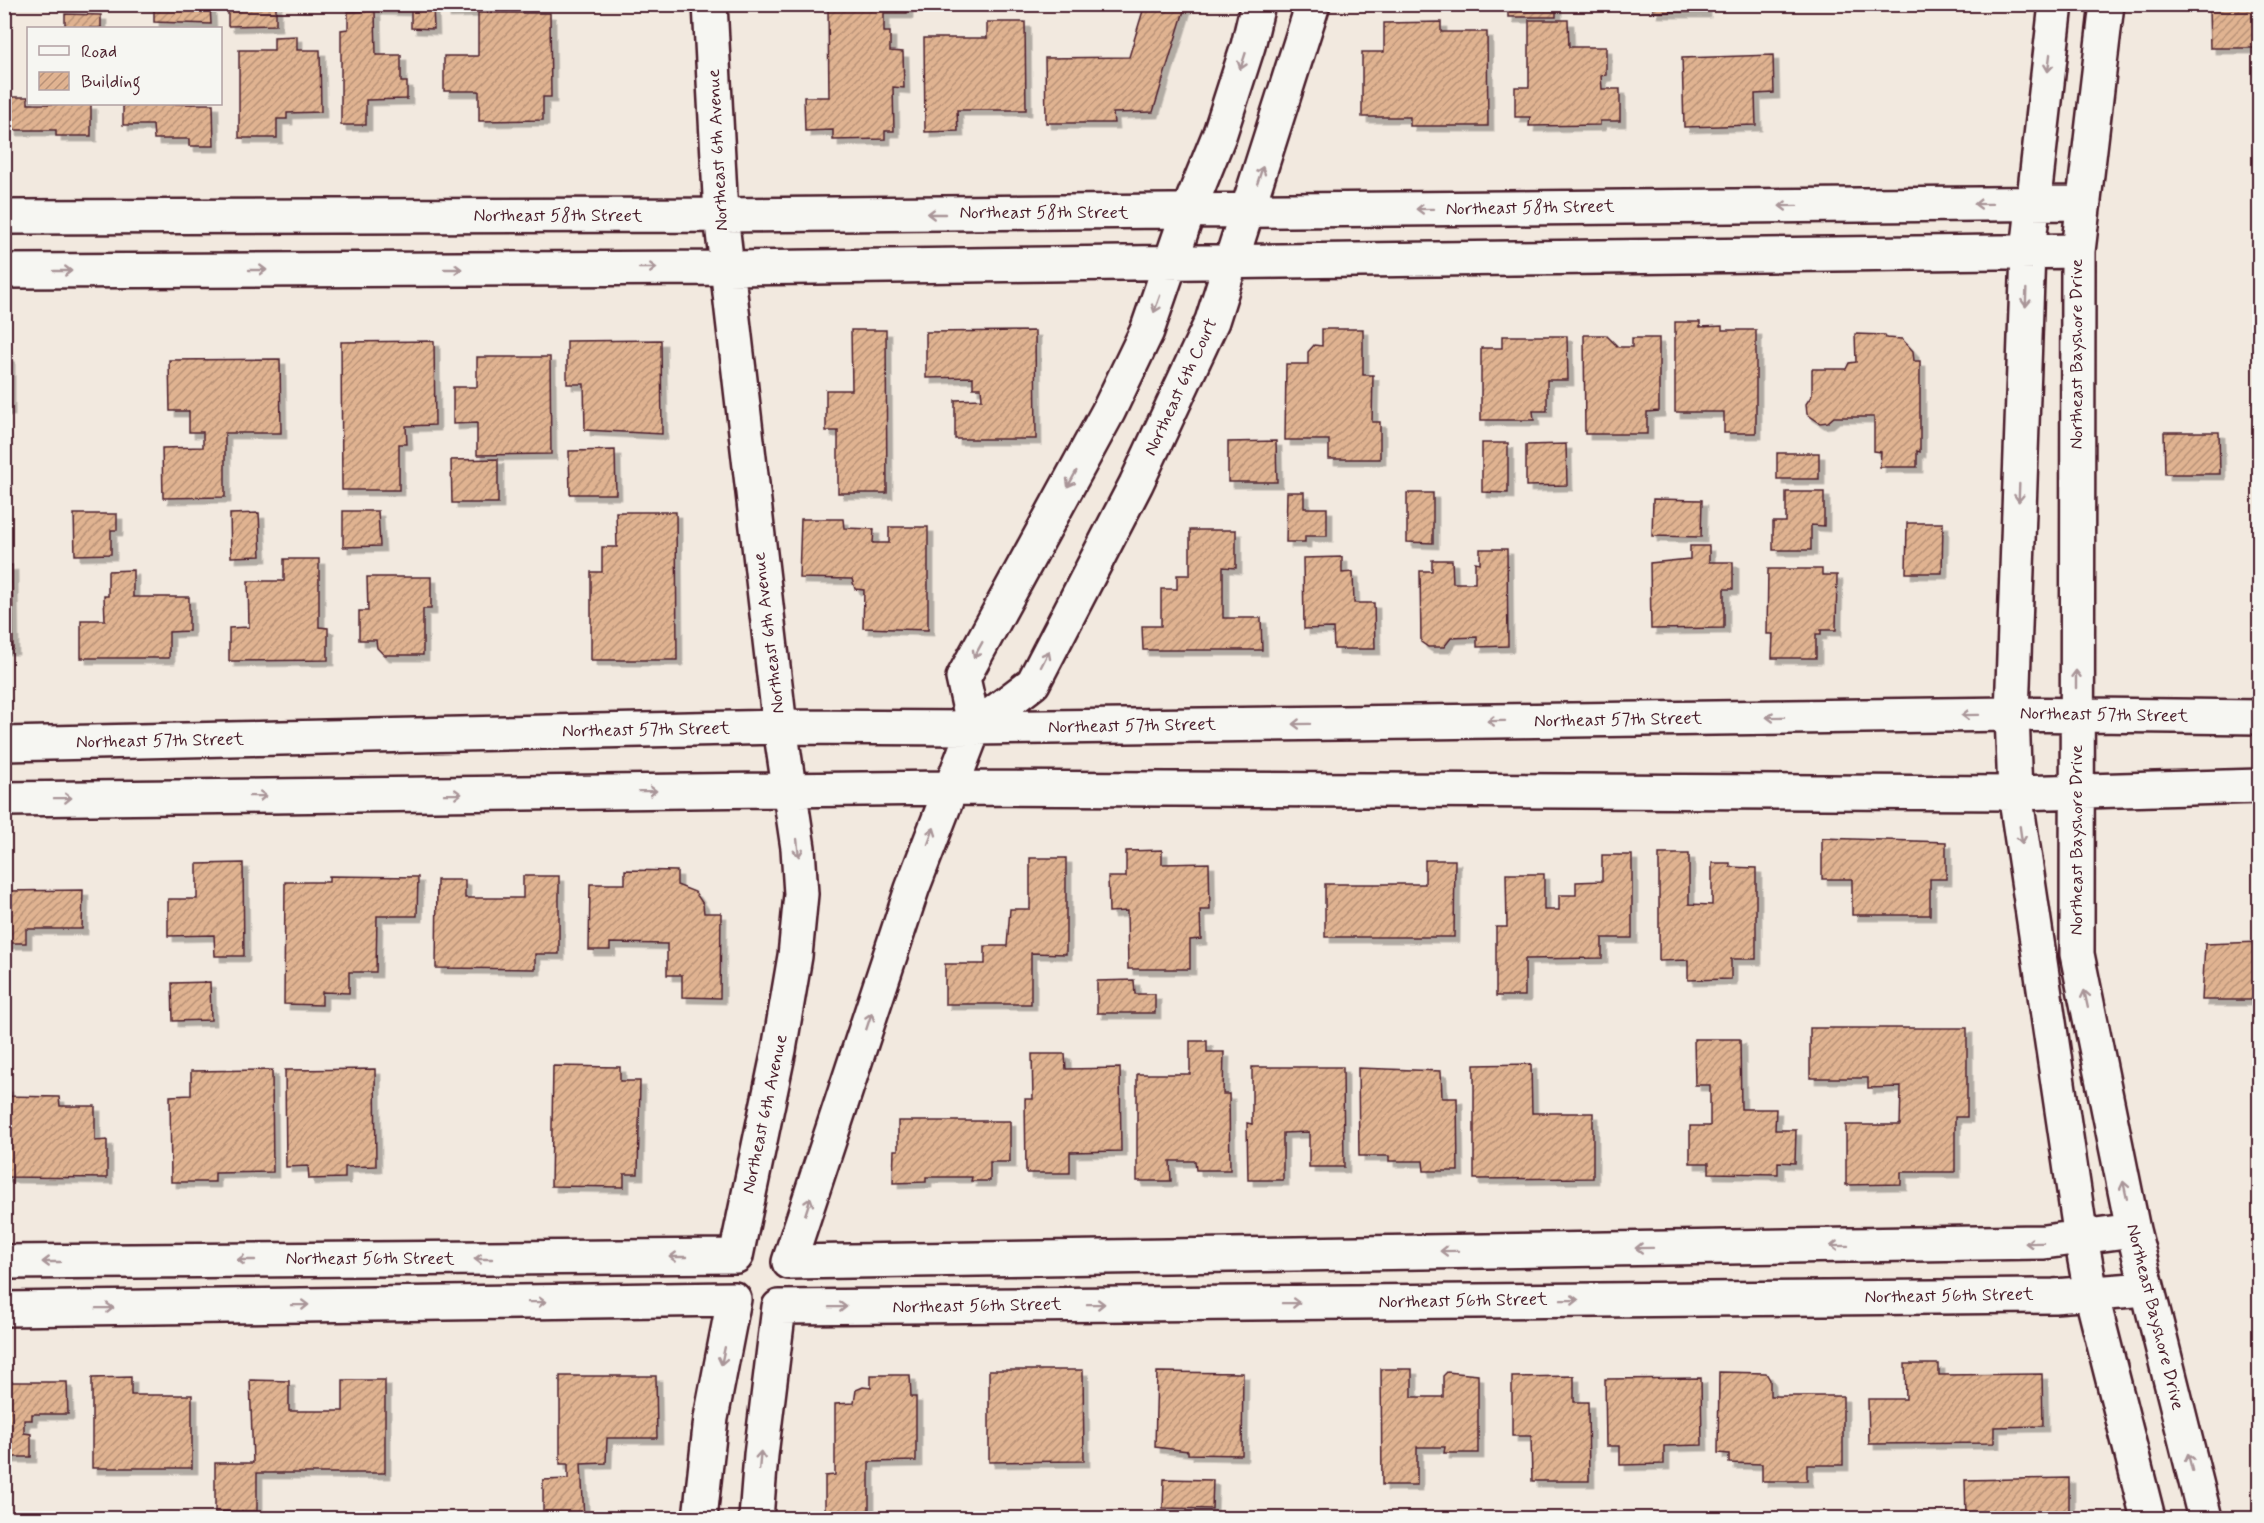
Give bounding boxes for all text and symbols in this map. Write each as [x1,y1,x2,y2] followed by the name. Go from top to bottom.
[27,27,222,105] legend
[81,40,117,64] text: Road
[1237,51,1248,70] one-way arrow
[2043,52,2054,72] one-way arrow
[702,68,734,232] street label: Northeast 6th Avenue
[81,70,141,96] text: Building
[1255,166,1266,185] one-way arrow
[1445,195,1615,221] street label: Northeast 58th Street
[1974,198,1994,210] one-way arrow
[1779,200,1799,212] one-way arrow
[960,201,1129,225] street label: Northeast 58th Street
[474,204,643,228] street label: Northeast 58th Street
[1416,204,1436,215] one-way arrow
[927,208,947,219] one-way arrow
[2065,258,2089,449] street label: Northeast Bayshore Drive
[637,262,657,274] one-way arrow
[442,263,462,275] one-way arrow
[247,264,267,276] one-way arrow
[52,265,72,277] one-way arrow
[2020,288,2032,308] one-way arrow
[1150,294,1161,313] one-way arrow
[1139,314,1223,460] street label: Northeast 6th Court
[1066,470,1078,487] one-way arrow
[2014,483,2025,503] one-way arrow
[747,551,791,715] street label: Northeast 6th Avenue
[972,641,984,658] one-way arrow
[1040,651,1051,669] one-way arrow
[2070,670,2082,690] one-way arrow
[2020,702,2189,728] street label: Northeast 57th Street
[1534,707,1703,733] street label: Northeast 57th Street
[1961,709,1981,721] one-way arrow
[1766,712,1786,723] one-way arrow
[1048,713,1217,739] street label: Northeast 57th Street
[1487,715,1507,727] one-way arrow
[562,717,731,743] street label: Northeast 57th Street
[1292,718,1312,730] one-way arrow
[76,728,245,754] street label: Northeast 57th Street
[2065,744,2089,935] street label: Northeast Bayshore Drive
[637,786,657,797] one-way arrow
[442,788,462,799] one-way arrow
[247,790,267,802] one-way arrow
[52,792,72,804] one-way arrow
[2016,824,2027,844] one-way arrow
[927,827,938,846] one-way arrow
[793,837,804,857] one-way arrow
[2080,990,2092,1009] one-way arrow
[864,1012,875,1031] one-way arrow
[736,1032,794,1196] street label: Northeast 6th Avenue
[2119,1181,2131,1200] one-way arrow
[803,1197,814,1216] one-way arrow
[2120,1221,2190,1413] street label: Northeast Bayshore Drive
[2024,1237,2044,1248] one-way arrow
[1829,1240,1849,1251] one-way arrow
[1634,1243,1654,1254] one-way arrow
[1439,1246,1459,1257] one-way arrow
[285,1247,455,1271] street label: Northeast 56th Street
[668,1251,688,1263] one-way arrow
[473,1253,493,1264] one-way arrow
[236,1254,256,1266] one-way arrow
[41,1256,61,1268] one-way arrow
[1864,1283,2034,1309] street label: Northeast 56th Street
[1378,1288,1548,1314] street label: Northeast 56th Street
[892,1293,1062,1319] street label: Northeast 56th Street
[1559,1294,1579,1306] one-way arrow
[526,1296,546,1308] one-way arrow
[1280,1297,1300,1308] one-way arrow
[289,1299,309,1311] one-way arrow
[1085,1299,1105,1310] one-way arrow
[827,1301,847,1313] one-way arrow
[94,1302,114,1314] one-way arrow
[717,1346,728,1366] one-way arrow
[755,1451,766,1471] one-way arrow
[2184,1453,2196,1472] one-way arrow

